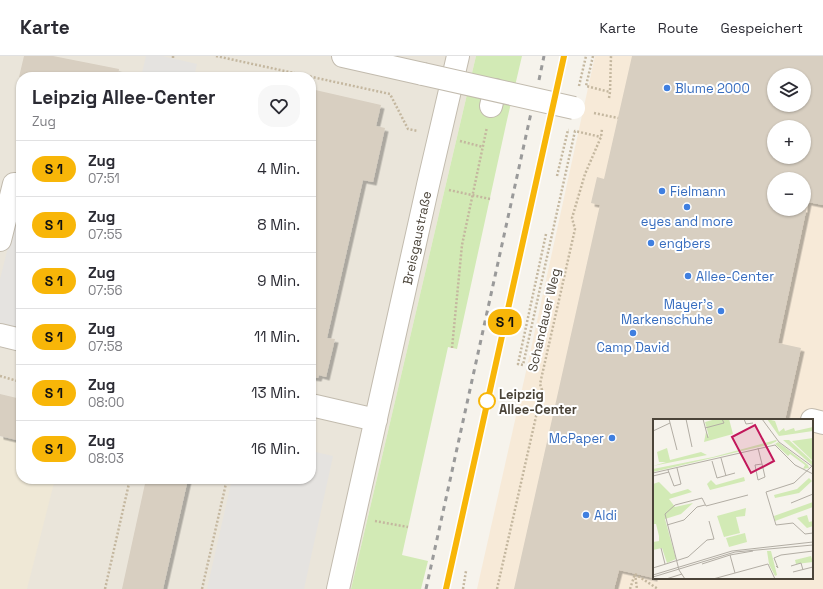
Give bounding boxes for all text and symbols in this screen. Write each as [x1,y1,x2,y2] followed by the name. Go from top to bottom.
[20,15,70,40] text: Karte
[600,19,636,37] text: Karte
[658,19,698,37] text: Route
[720,19,803,37] text: Gespeichert
[767,68,811,216] map controls
[767,68,811,112] button: layers
[675,80,750,97] place label: Blume 2000
[662,83,672,93] marker: Blume 2000
[32,85,216,110] text: Leipzig Allee-Center
[258,85,300,127] button: heart
[32,113,56,130] text: Zug
[767,120,811,164] button: +
[88,151,115,170] text: Zug
[257,159,300,178] text: 4 Min.
[45,160,63,178] text: S 1
[88,170,120,187] text: 07:51
[767,172,811,216] button: −
[670,183,726,200] place label: Fielmann
[657,186,667,196] marker: Fielmann
[399,190,435,286] street label: Breisgaustraße
[682,202,692,212] marker: eyes and more
[88,207,115,226] text: Zug
[641,213,733,230] place label: eyes and more
[257,215,300,234] text: 8 Min.
[45,216,63,234] text: S 1
[88,226,122,243] text: 07:55
[659,235,711,252] place label: engbers
[646,238,656,248] marker: engbers
[88,263,115,282] text: Zug
[524,267,564,373] street label: Schandauer Weg
[696,268,774,285] place label: Allee-Center
[257,271,300,290] text: 9 Min.
[683,271,693,281] marker: Allee-Center
[45,272,63,290] text: S 1
[88,282,122,299] text: 07:56
[621,296,713,328] place label: Mayer's Markenschuhe
[716,306,726,316] marker: Mayer's Markenschuhe
[482,309,528,335] line badge: S 1
[496,313,514,331] text: S 1
[88,319,115,338] text: Zug
[254,327,300,346] text: 11 Min.
[45,328,63,346] text: S 1
[628,328,638,338] marker: Camp David
[88,338,123,355] text: 07:58
[596,339,670,356] place label: Camp David
[88,375,115,394] text: Zug
[251,383,300,402] text: 13 Min.
[45,384,63,402] text: S 1
[499,386,577,418] place label: Leipzig Allee-Center
[478,392,496,410] marker: Leipzig Allee-Center
[88,394,124,411] text: 08:00
[653,419,813,579] inset map
[549,430,604,447] place label: McPaper
[88,431,115,450] text: Zug
[607,433,617,443] marker: McPaper
[251,439,300,458] text: 16 Min.
[45,440,63,458] text: S 1
[88,450,124,467] text: 08:03
[594,507,617,524] place label: Aldi
[581,510,591,520] marker: Aldi

